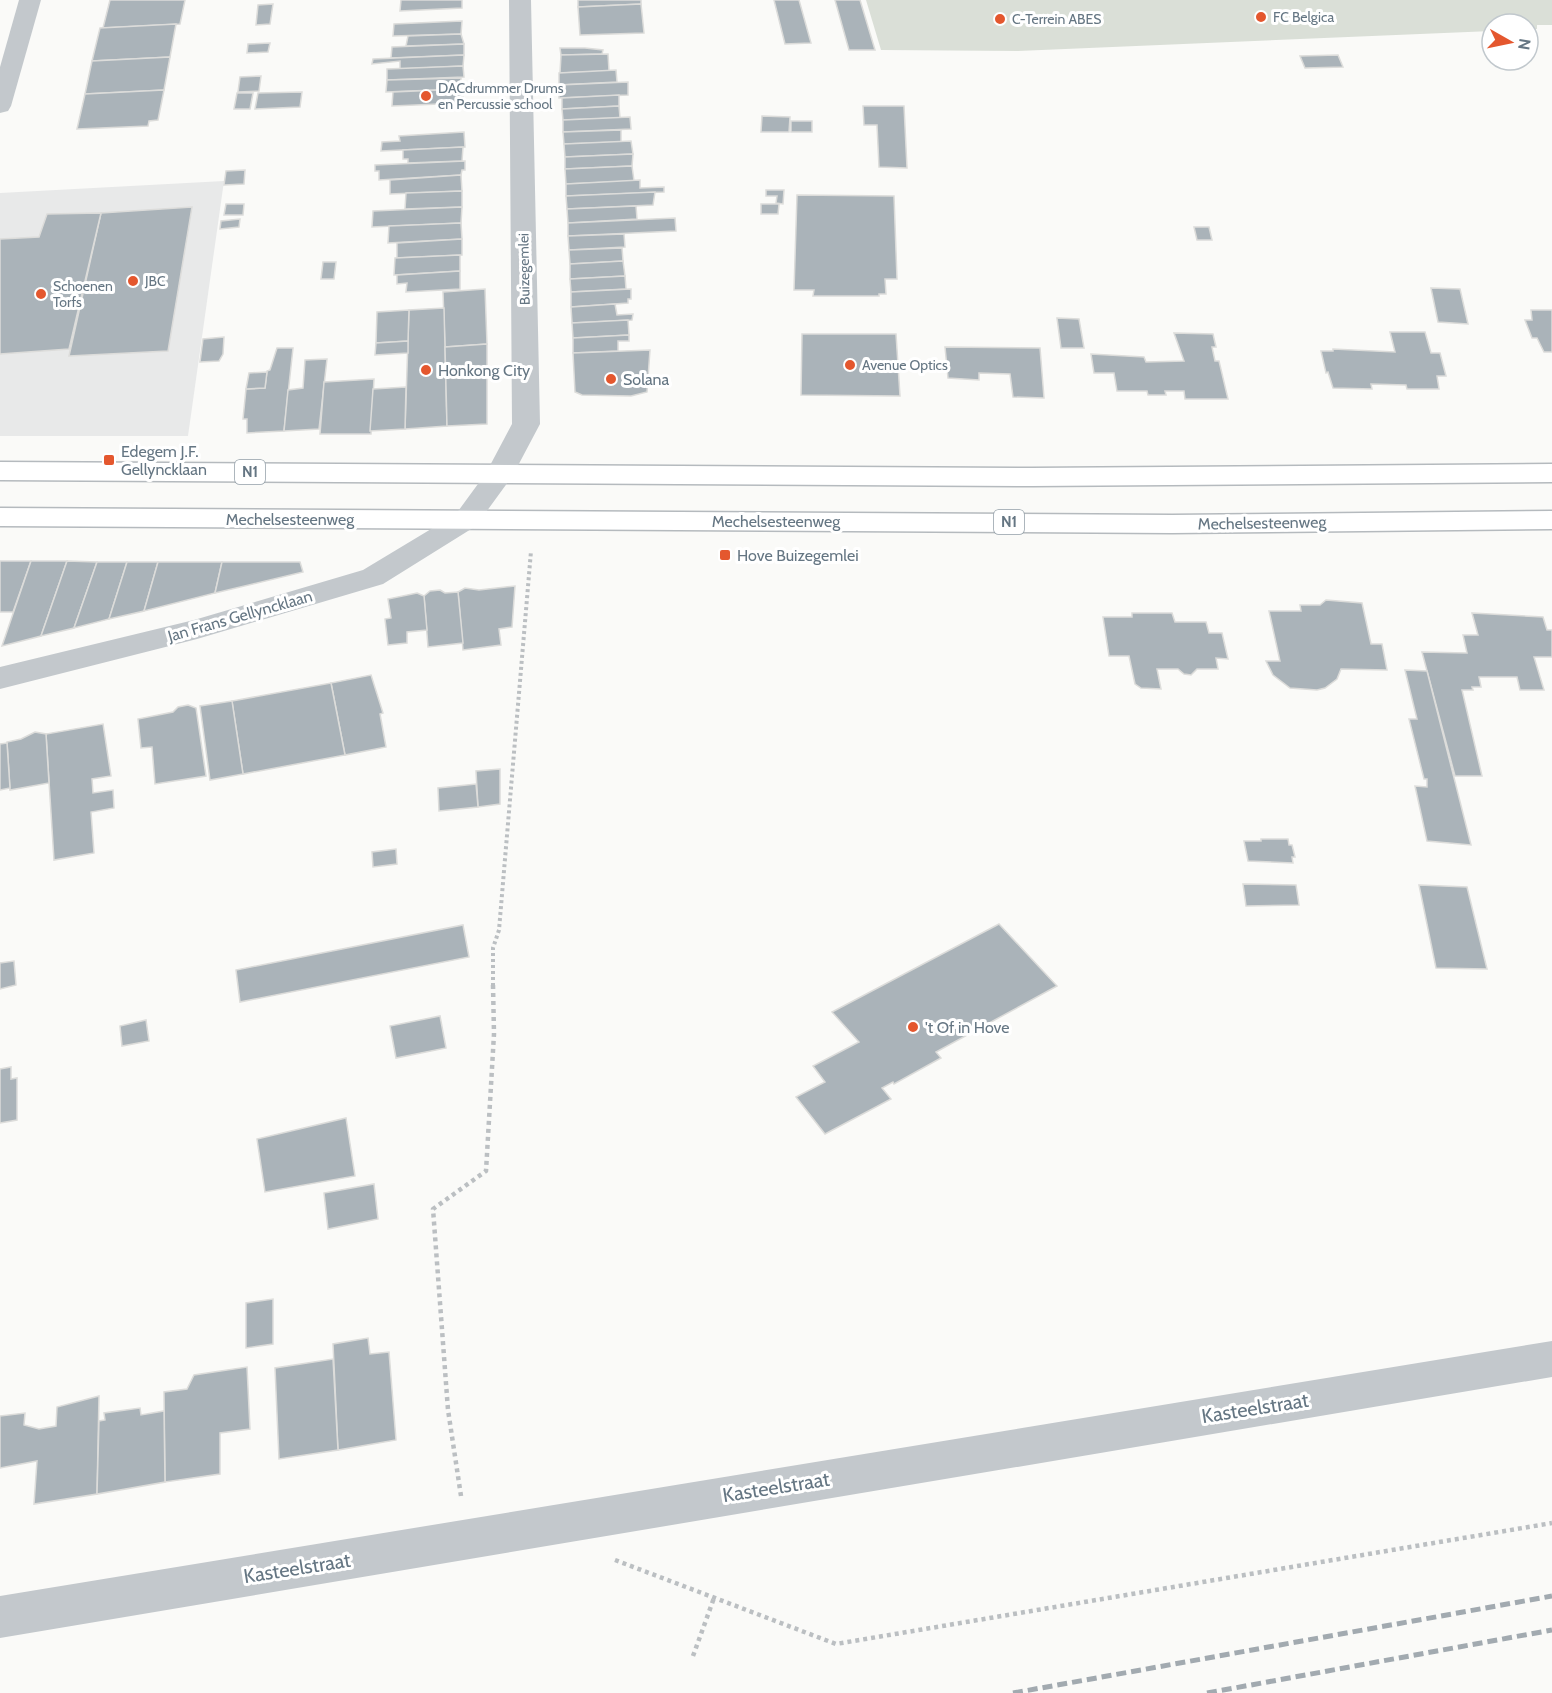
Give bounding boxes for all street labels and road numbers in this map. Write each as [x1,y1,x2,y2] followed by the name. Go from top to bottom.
[514,233,534,305] street label: Buizegemlei
[235,460,265,484] road number: N1
[226,510,355,529] street label: Mechelsesteenweg
[994,510,1024,534] road number: N1
[712,512,841,531] street label: Mechelsesteenweg
[1198,512,1327,534] street label: Mechelsesteenweg
[165,586,314,646] street label: Jan Frans Gellyncklaan
[1200,1388,1310,1428] street label: Kasteelstraat
[721,1467,831,1507] street label: Kasteelstraat
[242,1548,352,1588] street label: Kasteelstraat

